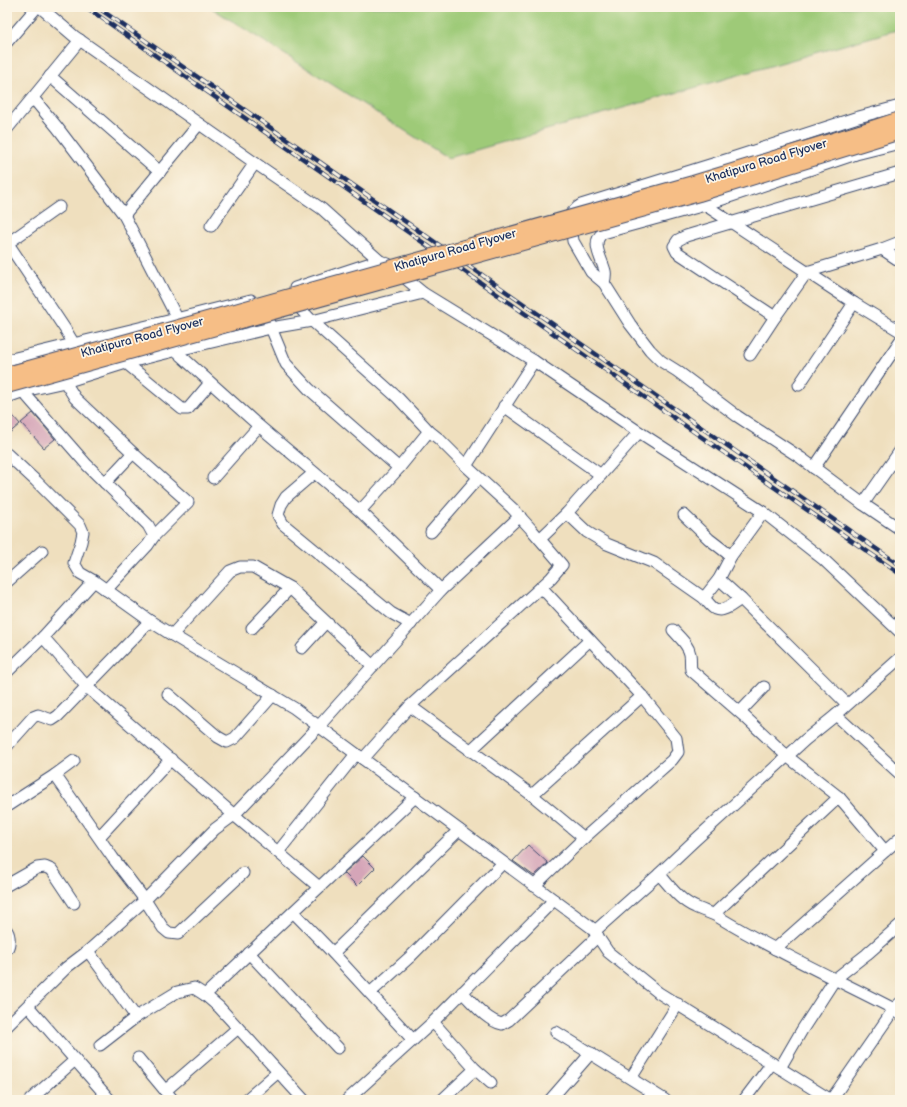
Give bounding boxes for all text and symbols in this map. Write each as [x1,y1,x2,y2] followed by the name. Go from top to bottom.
[704,136,829,187] street label: Khatipura Road Flyover
[392,226,519,275] street label: Khatipura Road Flyover
[79,314,206,361] street label: Khatipura Road Flyover

